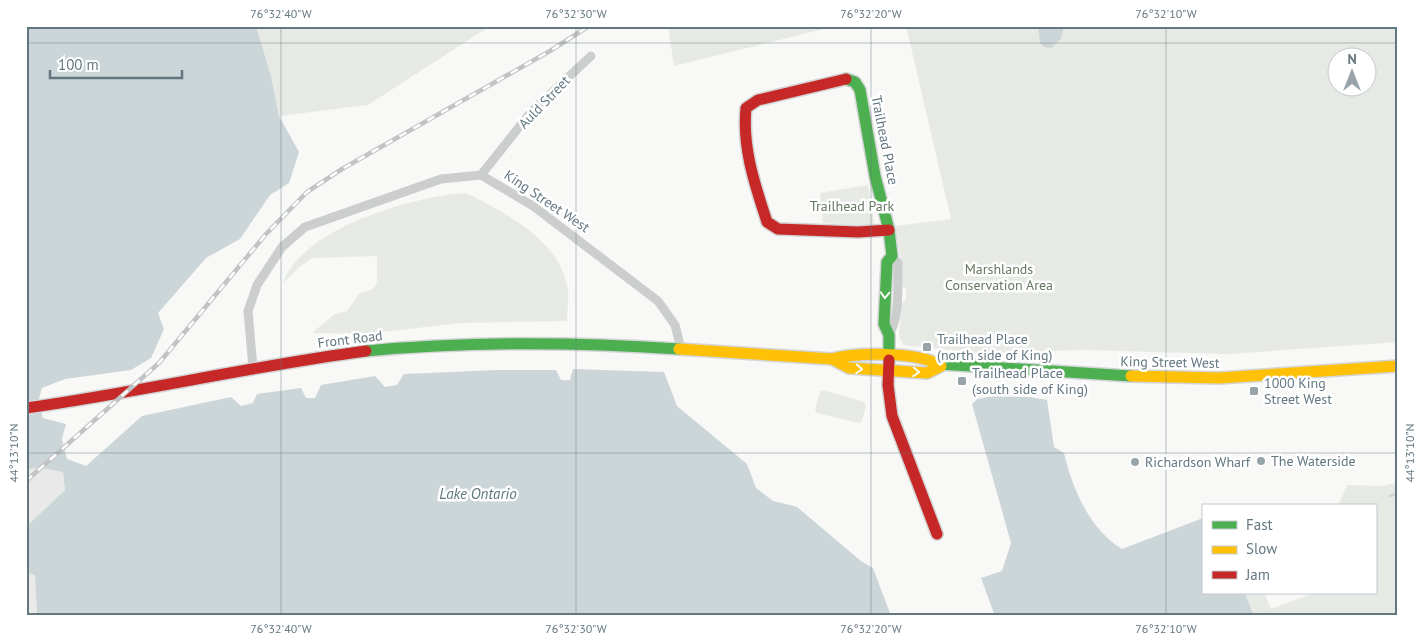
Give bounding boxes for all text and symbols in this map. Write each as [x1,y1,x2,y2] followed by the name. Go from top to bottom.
[250,6,312,21] text: 76°32'40"W
[545,6,607,21] text: 76°32'30"W
[840,6,902,21] text: 76°32'20"W
[1135,6,1197,21] text: 76°32'10"W
[50,48,182,80] scale bar
[1326,48,1376,98] north arrow
[1347,50,1357,68] text: N
[58,55,99,74] text: 100 m
[514,72,574,132] street label: Auld Street
[868,94,902,186] street label: Trailhead Place
[501,166,593,236] street label: King Street West
[810,197,895,215] park label: Trailhead Park
[945,260,1053,294] park label: Marshlands Conservation Area
[880,291,891,299] one-way arrow
[316,326,384,352] street label: Front Road
[937,330,1052,364] place label: Trailhead Place (north side of King)
[921,341,933,353] marker: Trailhead Place (north side of King)
[1120,352,1220,372] street label: King Street West
[855,363,863,374] one-way arrow
[972,364,1088,398] place label: Trailhead Place (south side of King)
[912,367,920,378] one-way arrow
[1264,374,1332,408] place label: 1000 King Street West
[956,375,968,387] marker: Trailhead Place (south side of King)
[1248,385,1260,397] marker: 1000 King Street West
[6,423,21,483] text: 44°13'10"N
[1402,423,1417,483] text: 44°13'10"N
[1271,452,1356,470] place label: The Waterside
[1145,453,1251,471] place label: Richardson Wharf
[1255,455,1267,467] marker: The Waterside
[1129,456,1141,468] marker: Richardson Wharf
[439,484,517,503] water label: Lake Ontario
[1202,504,1376,594] legend
[1246,515,1273,534] text: Fast
[1246,539,1277,558] text: Slow
[1245,565,1270,584] text: Jam
[250,621,312,636] text: 76°32'40"W
[545,621,607,636] text: 76°32'30"W
[840,621,902,636] text: 76°32'20"W
[1135,621,1197,636] text: 76°32'10"W

